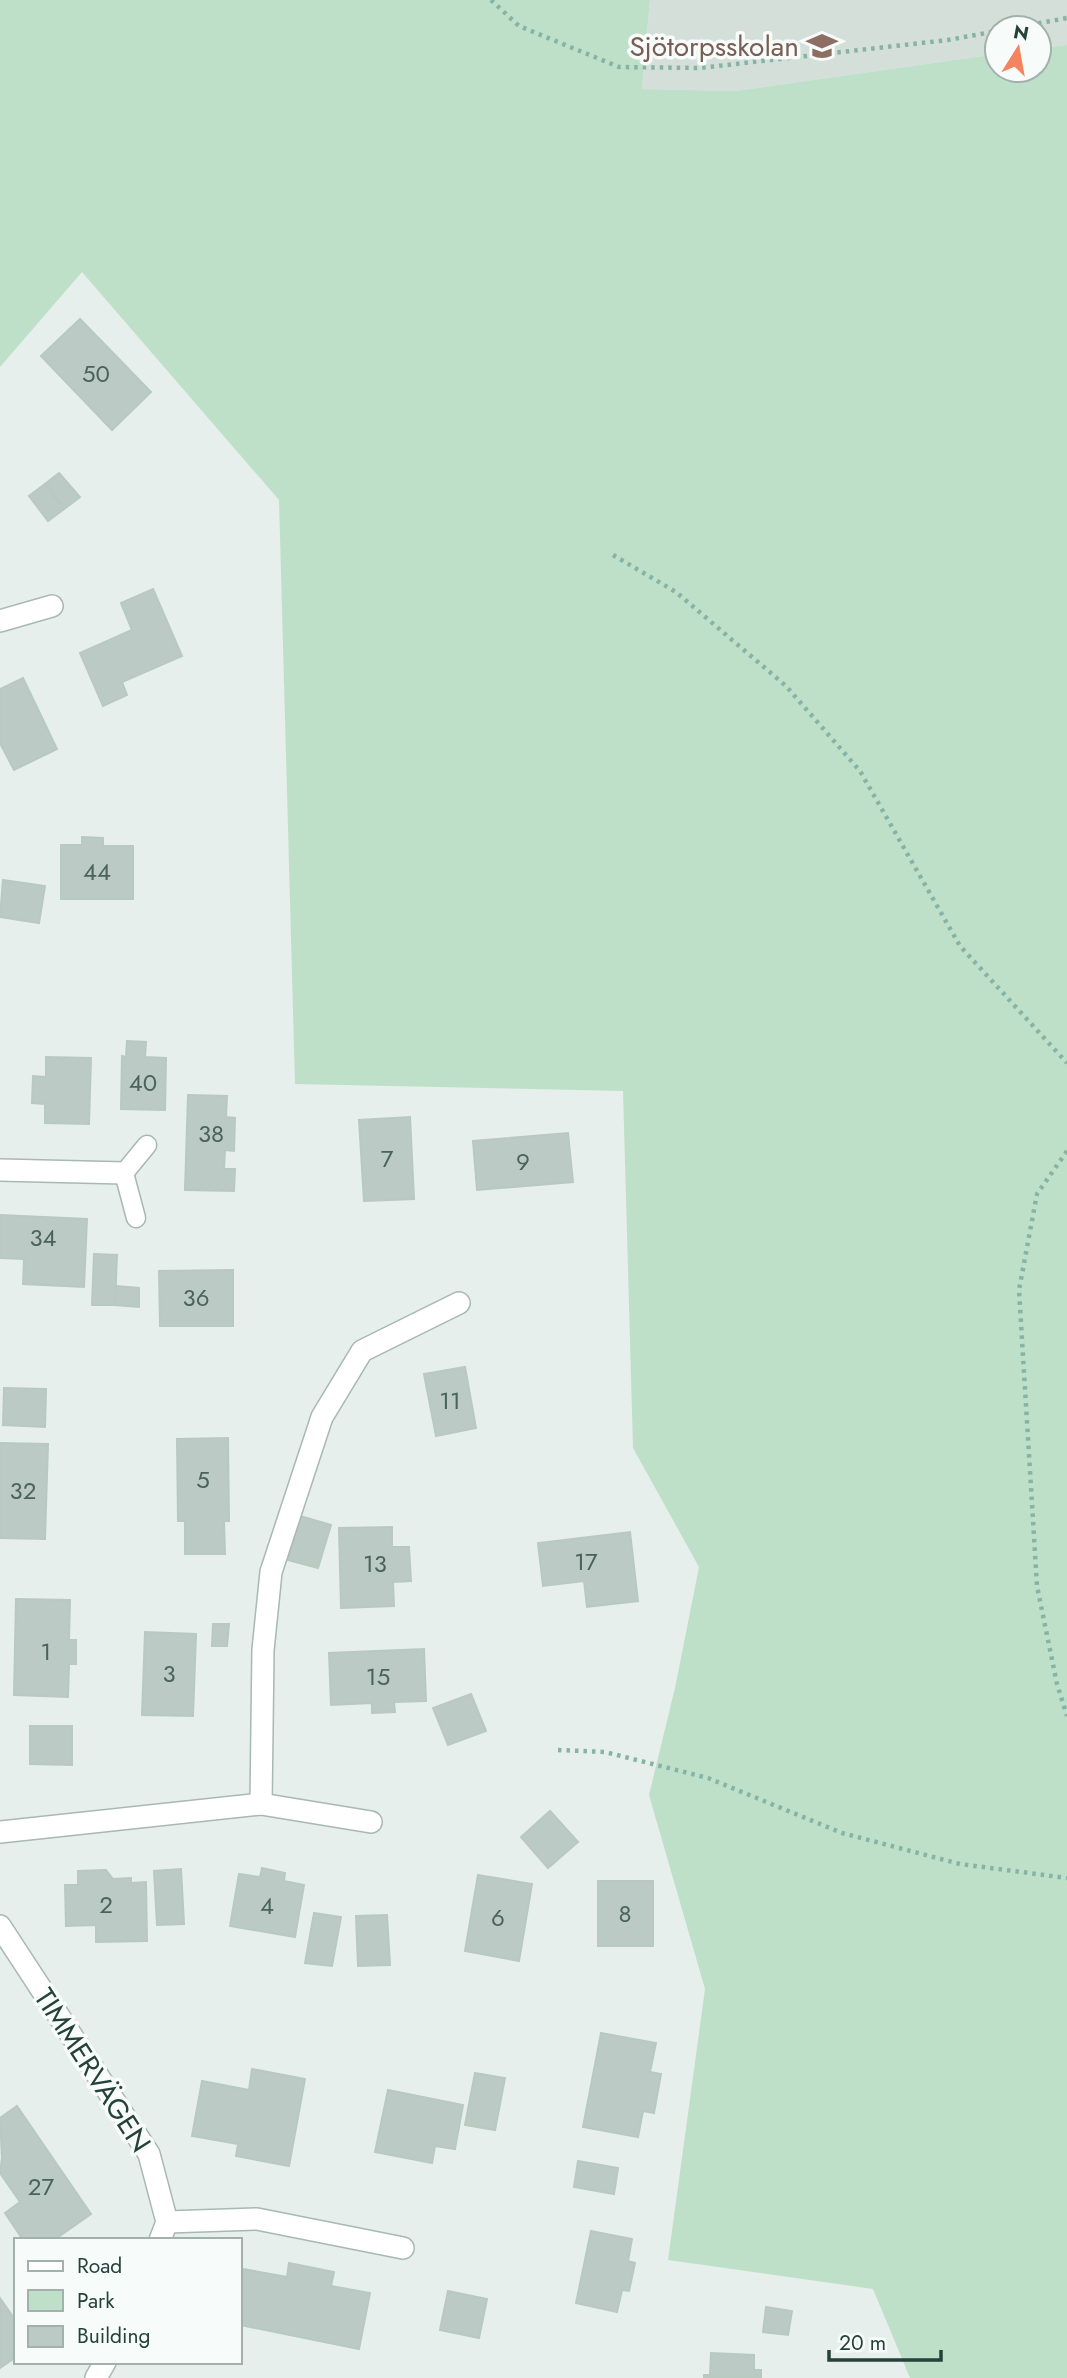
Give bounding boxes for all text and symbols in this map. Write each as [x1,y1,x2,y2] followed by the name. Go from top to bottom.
[983,14,1053,84] north arrow
[1011,18,1031,47] text: N
[629,26,799,67] place label: Sjötorpsskolan
[805,29,839,63] school or university icon: Sjötorpsskolan
[82,356,110,391] house number: 50
[83,854,111,889] house number: 44
[129,1065,157,1100] house number: 40
[198,1116,224,1151] house number: 38
[381,1141,394,1176] house number: 7
[516,1144,530,1179] house number: 9
[29,1220,57,1255] house number: 34
[183,1280,209,1315] house number: 36
[439,1383,461,1418] house number: 11
[196,1462,210,1497] house number: 5
[10,1473,36,1508] house number: 32
[574,1544,598,1579] house number: 17
[363,1546,387,1581] house number: 13
[41,1634,51,1669] house number: 1
[162,1656,176,1691] house number: 3
[366,1659,390,1694] house number: 15
[99,1887,113,1922] house number: 2
[260,1888,274,1923] house number: 4
[618,1896,632,1931] house number: 8
[491,1900,505,1935] house number: 6
[24,1980,161,2160] street label: TIMMERVÄGEN
[28,2169,55,2204] house number: 27
[14,2238,242,2364] legend
[77,2251,122,2281] text: Road
[77,2286,115,2316] text: Park
[829,2318,941,2362] scale bar
[77,2321,150,2351] text: Building
[839,2328,886,2358] text: 20 m

